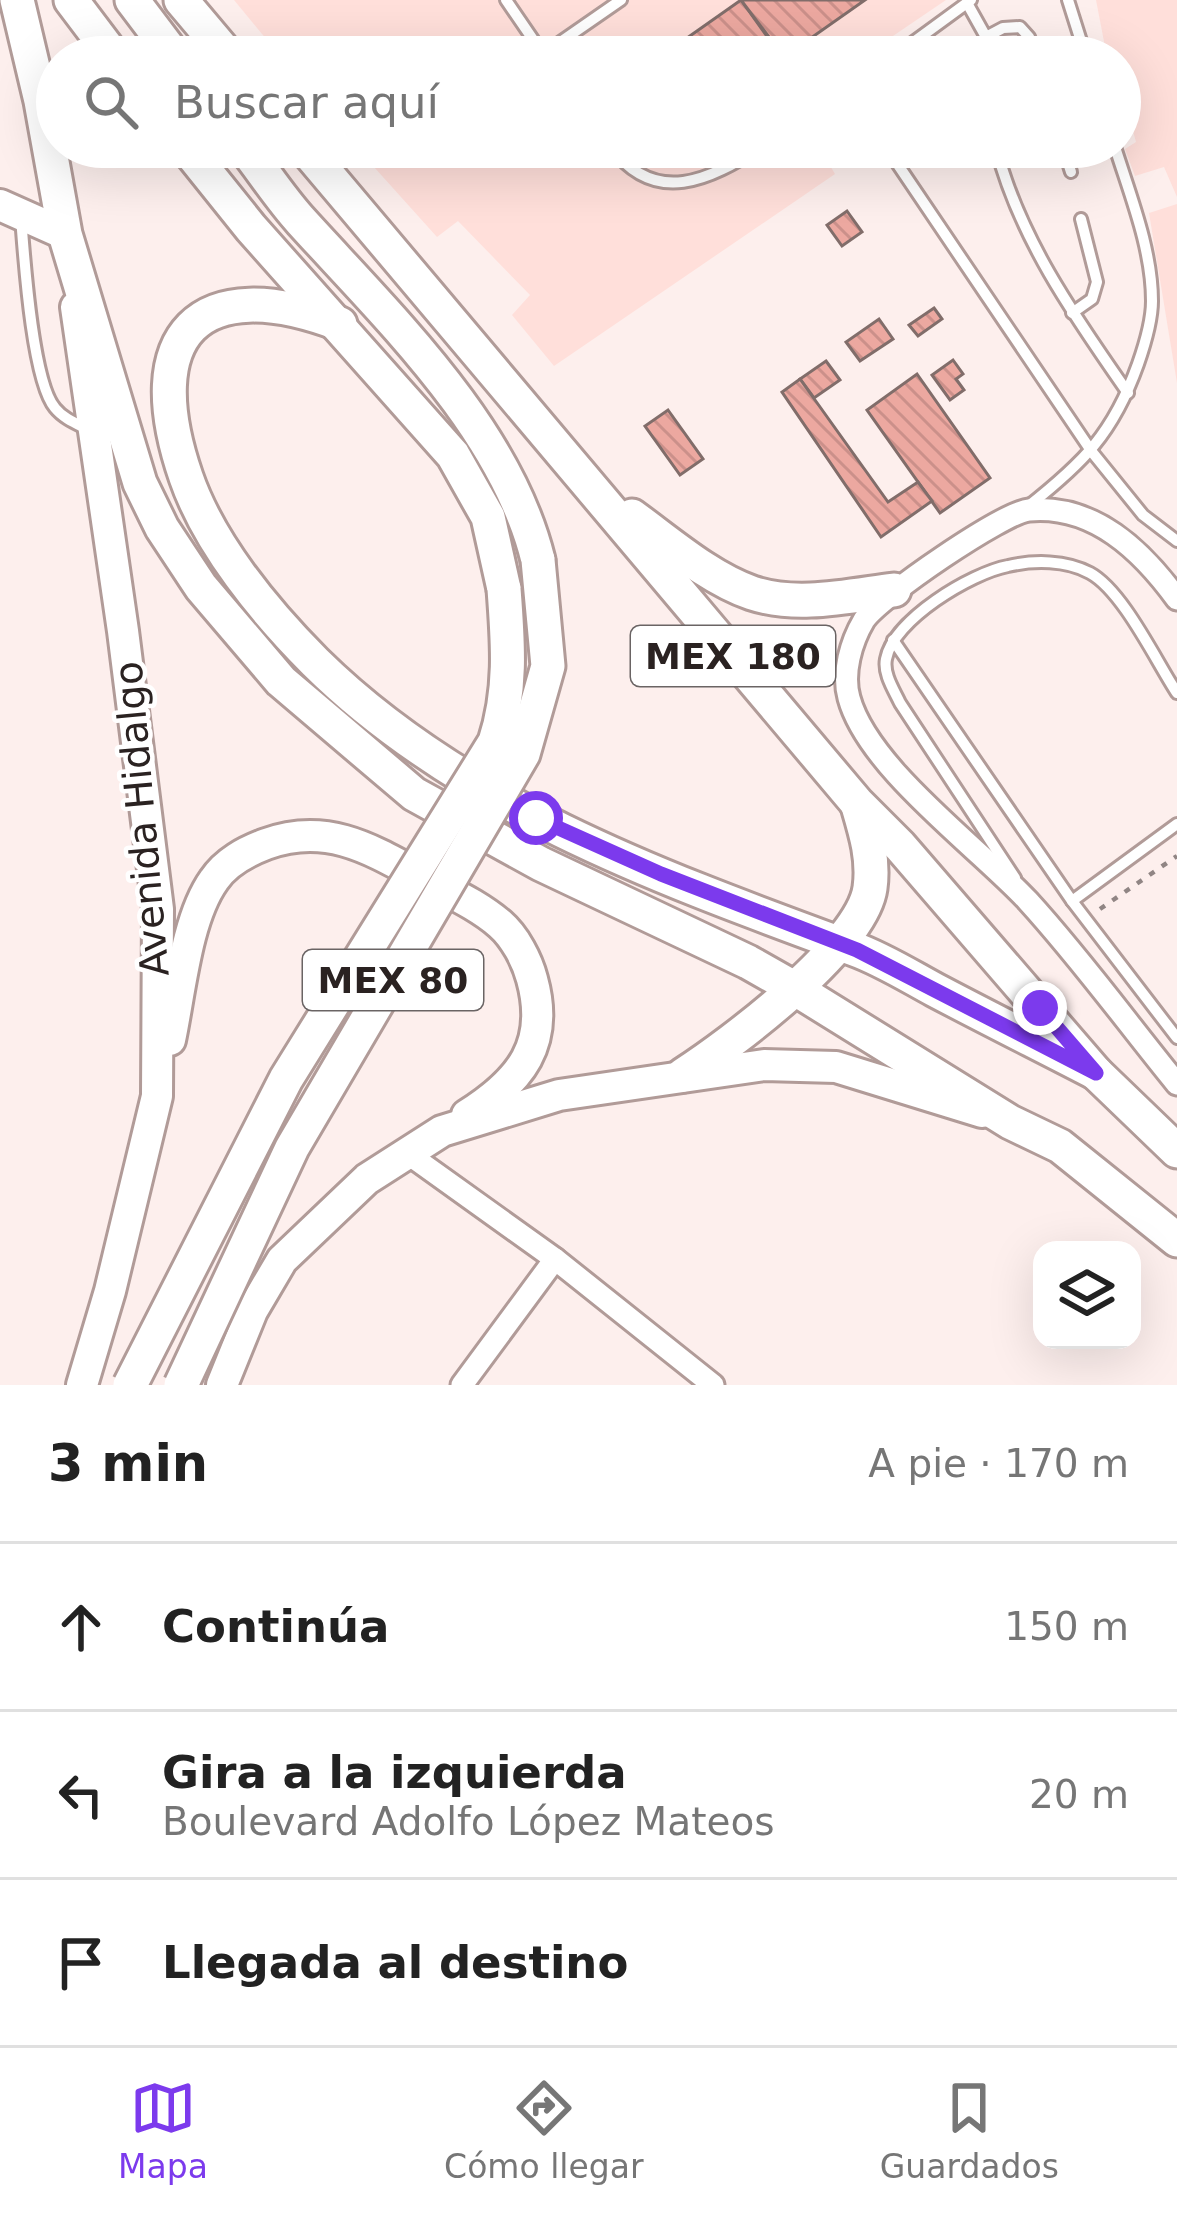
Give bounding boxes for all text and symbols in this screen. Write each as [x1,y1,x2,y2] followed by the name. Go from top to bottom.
[36,36,1141,168] search box
[78,69,144,135] icon: search
[174,76,439,129] text: Buscar aquí
[631,626,835,686] road number: MEX 180
[105,659,178,978] street label: Avenida Hidalgo
[509,791,563,845] route start
[303,950,483,1010] road number: MEX 80
[1013,981,1067,1035] route end
[1033,1241,1141,1349] map controls
[1033,1241,1141,1349] button: layers
[48,1434,208,1493] text: 3 min
[868,1441,1129,1486] text: A pie · 170 m
[48,1594,114,1660] icon: ahead
[162,1600,389,1653] text: Continúa
[1004,1604,1129,1649] text: 150 m
[162,1746,627,1799] text: Gira a la izquierda
[48,1762,114,1828] icon: left
[1029,1772,1129,1817] text: 20 m
[162,1799,775,1844] text: Boulevard Adolfo López Mateos
[48,1930,114,1996] icon: arrive
[162,1936,628,1989] text: Llegada al destino
[118,2075,208,2186] tab: Mapa
[444,2075,644,2186] tab: Cómo llegar
[880,2075,1059,2186] tab: Guardados

